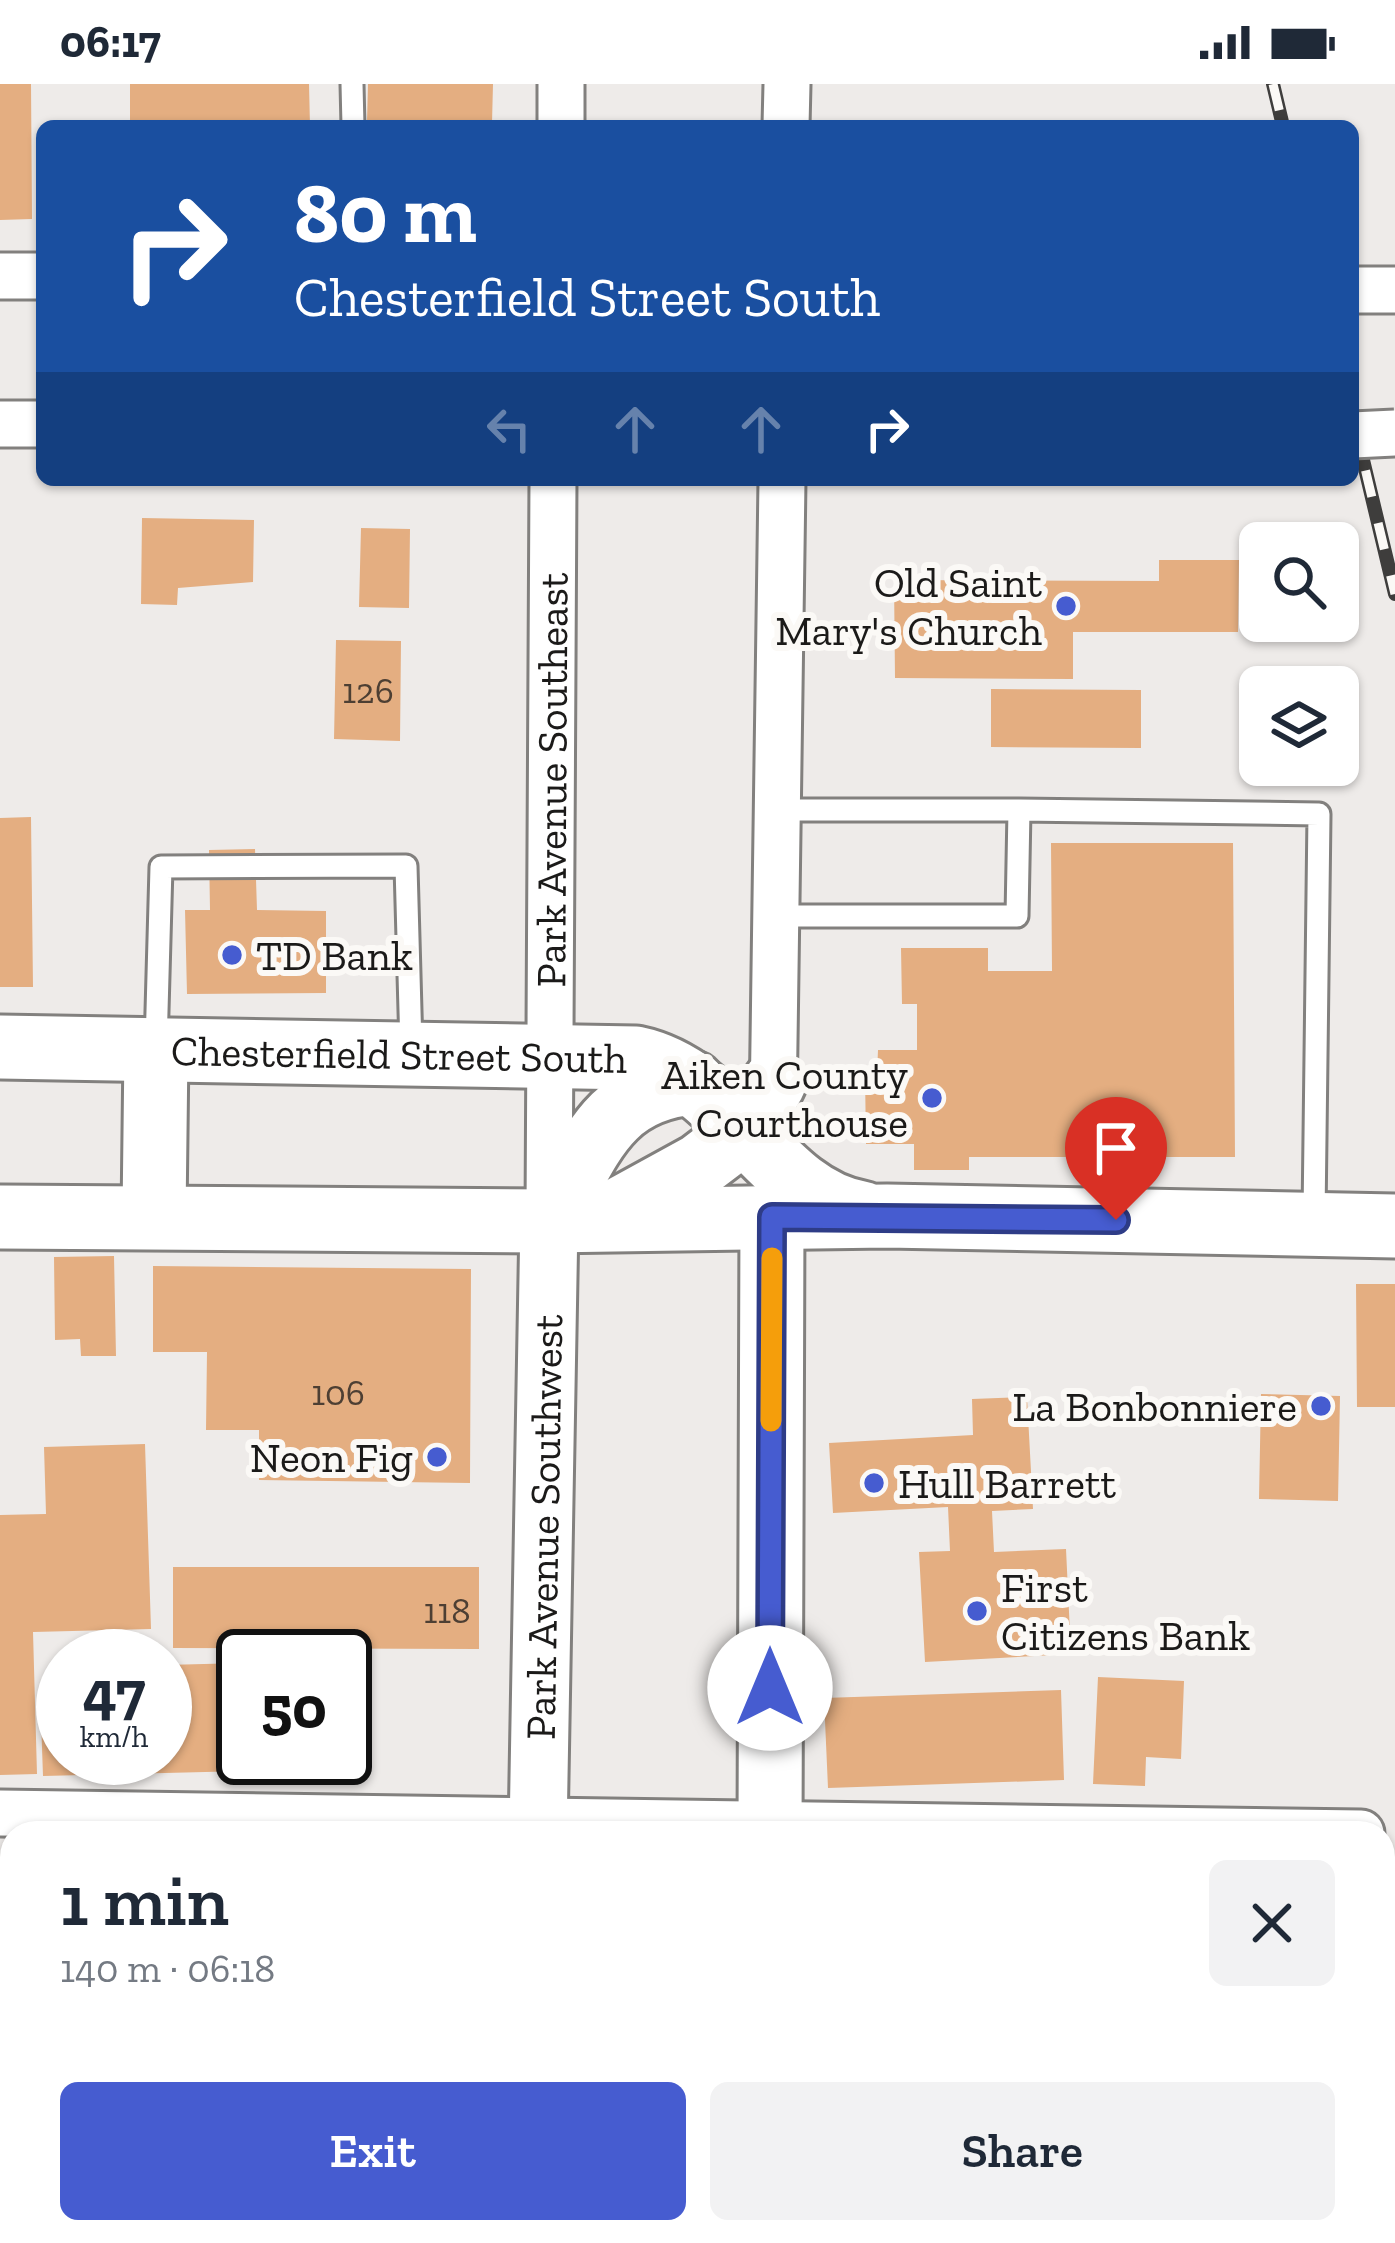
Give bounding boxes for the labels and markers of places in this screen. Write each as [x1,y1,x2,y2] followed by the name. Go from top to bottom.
[775,557,1042,656] place label: Old Saint Mary's Church
[1053,593,1079,619] marker: Old Saint Mary's Church
[256,930,413,981] place label: TD Bank
[219,942,245,968] marker: TD Bank
[661,1049,909,1148] place label: Aiken County Courthouse
[919,1085,945,1111] marker: Aiken County Courthouse
[1065,1097,1167,1220] pin
[1012,1381,1297,1432] place label: La Bonbonniere
[1308,1393,1334,1419] marker: La Bonbonniere
[250,1432,413,1483] place label: Neon Fig
[424,1444,450,1470] marker: Neon Fig
[898,1458,1117,1509] place label: Hull Barrett
[861,1470,887,1496] marker: Hull Barrett
[1001,1562,1250,1661] place label: First Citizens Bank
[964,1598,990,1624] marker: First Citizens Bank

